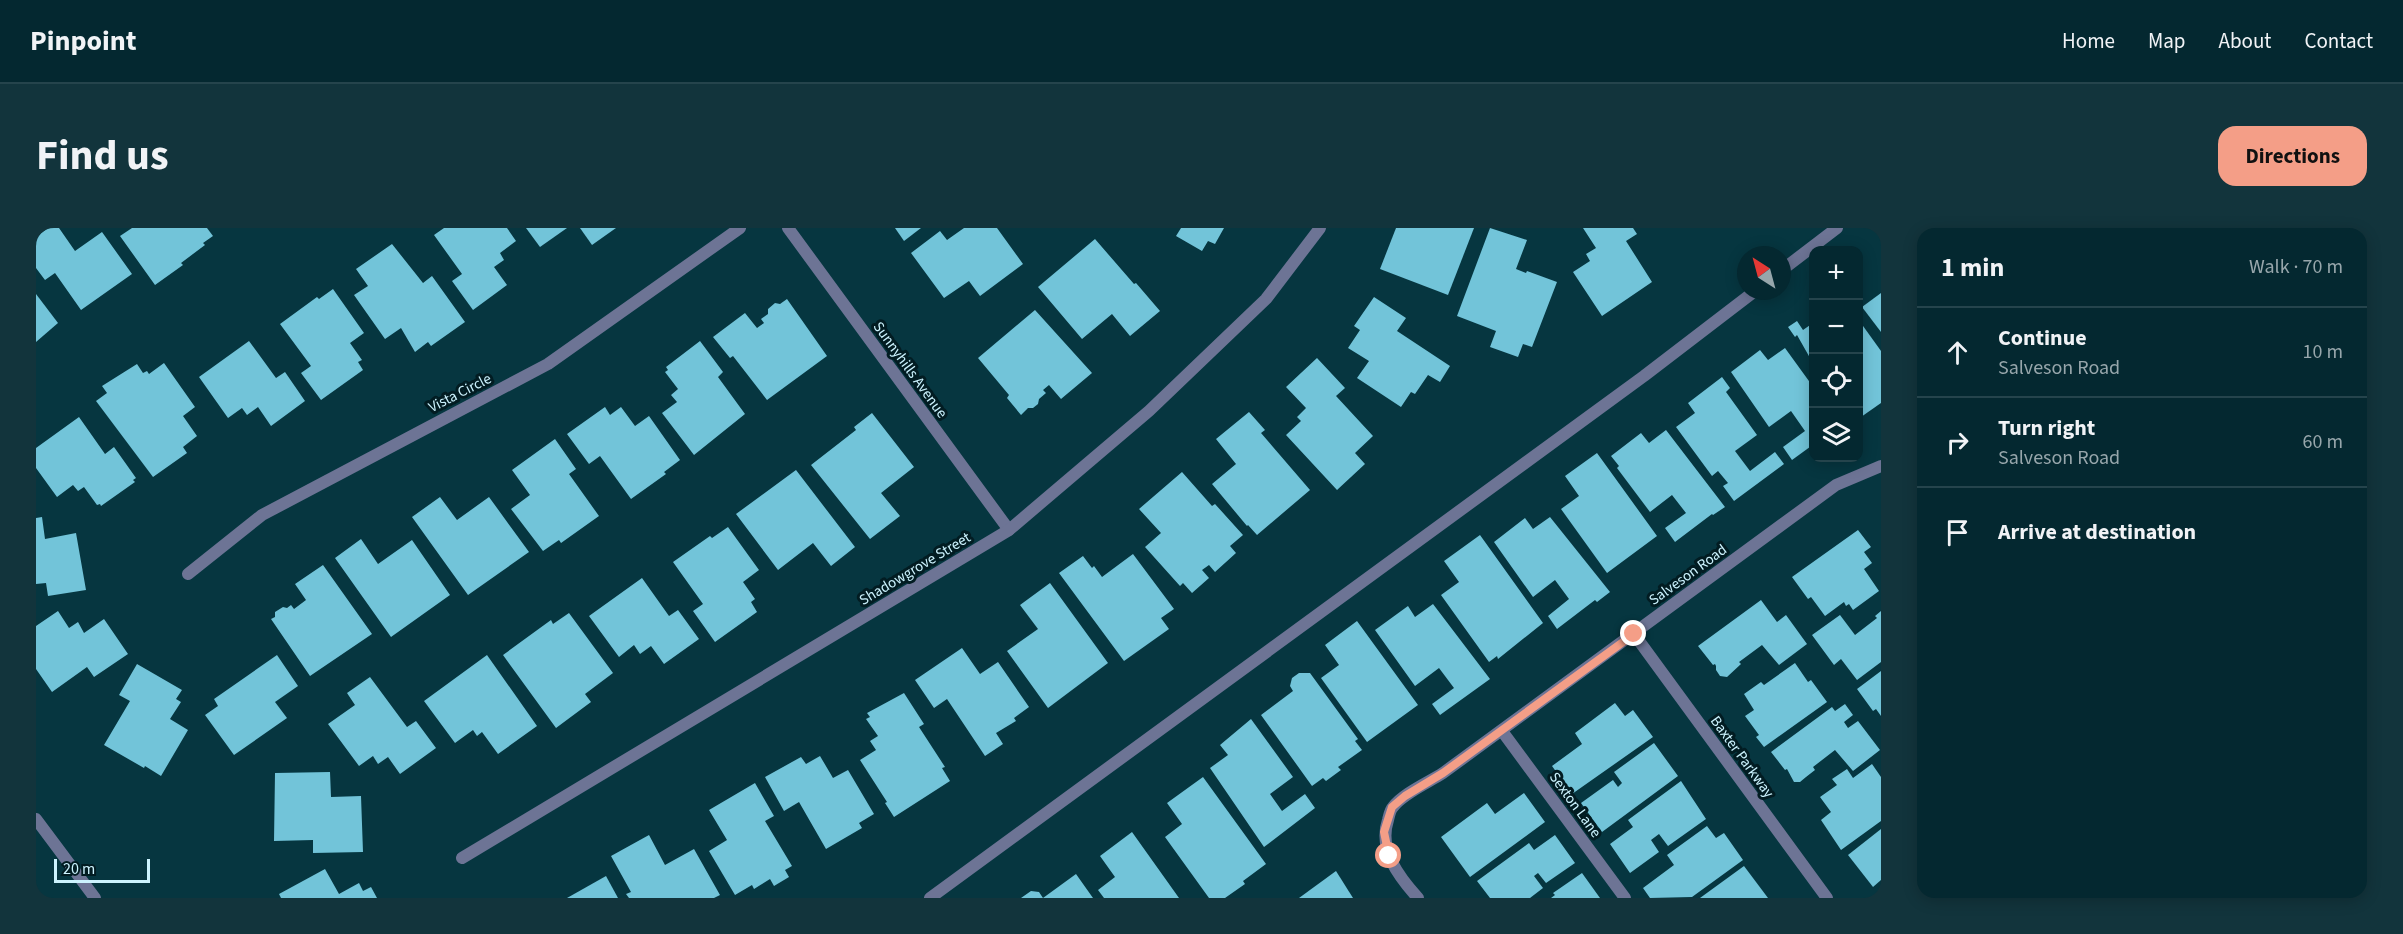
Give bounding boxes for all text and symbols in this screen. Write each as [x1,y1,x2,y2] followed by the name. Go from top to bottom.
[30,21,137,61] text: Pinpoint
[2062,26,2115,56] text: Home
[2148,26,2186,56] text: Map
[2219,26,2271,56] text: About
[2304,26,2373,56] text: Contact
[36,126,169,186] text: Find us
[2218,126,2367,186] button: Directions
[1737,246,1791,300] north arrow
[1809,246,1863,462] map controls
[1809,246,1863,300] button: +
[1941,249,2004,286] text: 1 min
[2249,253,2343,281] text: Walk · 70 m
[1809,300,1863,354] button: −
[868,317,952,423] street label: Sunnyhills Avenue
[1998,322,2087,354] text: Continue
[1941,336,1974,369] icon: ahead
[2303,338,2343,366] text: 10 m
[1809,354,1863,408] button: locate
[1998,354,2120,382] text: Salveson Road
[425,368,495,418] street label: Vista Circle
[1809,408,1863,462] button: layers
[1998,412,2095,444] text: Turn right
[1941,426,1974,459] icon: right
[2303,428,2343,456] text: 60 m
[1998,444,2120,472] text: Salveson Road
[1941,516,1974,549] icon: arrive
[1998,516,2196,548] text: Arrive at destination
[855,527,975,611] street label: Shadowgrove Street
[1645,540,1731,610] street label: Salveson Road
[1620,620,1646,646] route end
[1705,712,1779,802] street label: Baxter Parkway
[1544,768,1606,842] street label: Sexton Lane
[1375,842,1401,868] route start
[54,856,150,884] scale bar
[63,858,95,880] text: 20 m

